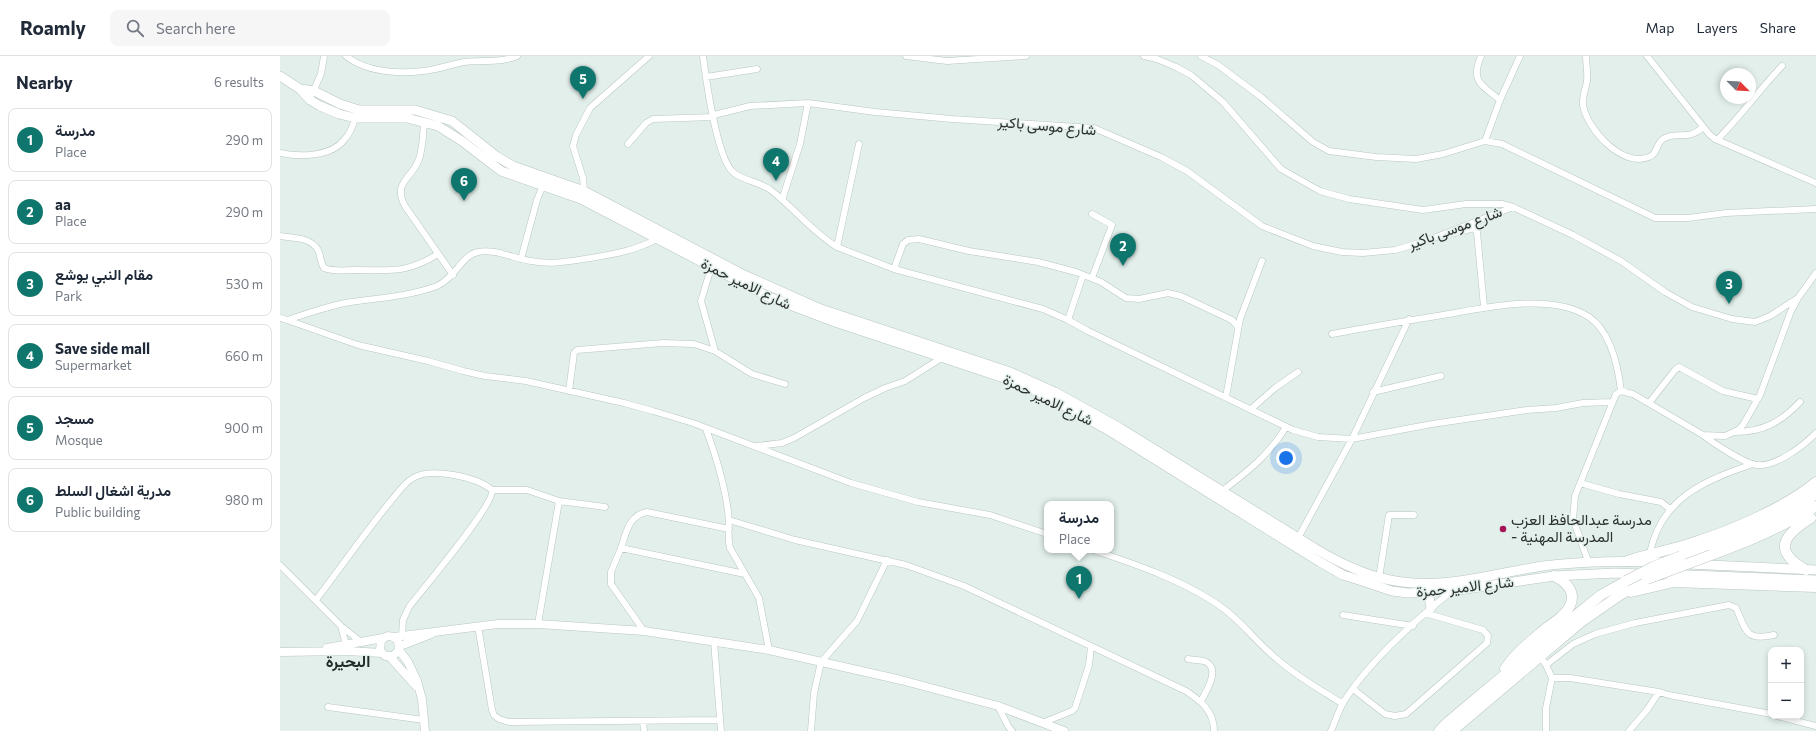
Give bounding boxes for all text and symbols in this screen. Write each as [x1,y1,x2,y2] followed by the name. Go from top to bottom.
[110,10,390,46] search box
[20,16,86,39] text: Roamly
[124,17,146,39] icon: search
[156,19,235,37] text: Search here
[1646,19,1674,36] text: Map
[1696,19,1738,36] text: Layers
[1760,19,1796,36] text: Share
[570,66,596,99] pin: 5
[1720,68,1756,104] north arrow
[16,72,73,93] text: Nearby
[214,74,264,90] text: 6 results
[996,112,1097,141] street label: شارع موسى باكير
[55,121,96,139] text: مدرسة
[27,132,33,148] text: 1
[226,132,263,148] text: 290 m
[55,144,87,160] text: Place
[763,148,789,181] pin: 4
[451,168,477,201] pin: 6
[55,195,71,213] text: aa
[1404,202,1505,256] street label: شارع موسى باكير
[26,204,34,220] text: 2
[226,204,263,220] text: 290 m
[55,213,87,229] text: Place
[1110,233,1136,266] pin: 2
[697,254,795,315] street label: شارع الامير حمزة
[55,265,153,283] text: مقام النبي يوشع
[1716,271,1742,304] pin: 3
[26,276,34,292] text: 3
[226,276,263,292] text: 530 m
[55,288,82,304] text: Park
[55,339,150,357] text: Save side mall
[26,348,34,364] text: 4
[225,348,263,364] text: 660 m
[55,357,132,373] text: Supermarket
[999,370,1097,431] street label: شارع الامير حمزة
[55,409,94,427] text: مسجد
[26,420,34,436] text: 5
[224,420,263,436] text: 900 m
[55,432,103,448] text: Mosque
[1276,448,1296,468] your location
[55,481,171,499] text: مدرية اشغال السلط
[26,492,34,508] text: 6
[225,492,263,508] text: 980 m
[1044,501,1114,553] popup
[55,504,141,520] text: Public building
[1059,508,1099,526] text: مدرسة
[1511,510,1652,546] place label: مدرسة عبدالحافظ العزب - المدرسة المهنية
[1498,524,1508,534] marker: مدرسة عبدالحافظ العزب - المدرسة المهنية
[1059,531,1090,547] text: Place
[1066,566,1092,599] pin: 1
[1415,572,1515,603] street label: شارع الامير حمزة
[1768,647,1804,719] map controls
[1768,647,1804,683] button: +
[326,651,370,672] district label: البحيرة
[1768,683,1804,719] button: −

